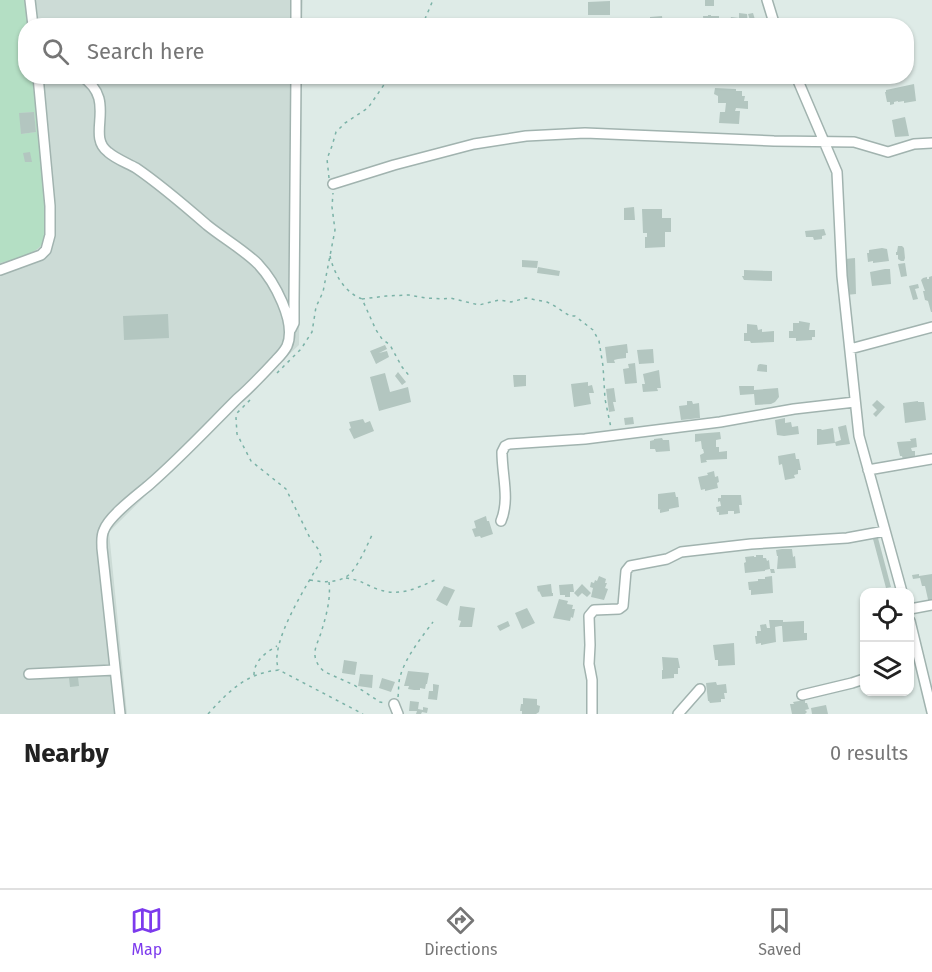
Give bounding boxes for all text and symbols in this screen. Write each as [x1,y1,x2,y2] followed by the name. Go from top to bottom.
[18,18,914,84] search box
[39,35,72,68] icon: search
[87,38,205,65] text: Search here
[860,588,914,696] map controls
[860,588,914,642] button: locate
[860,642,914,696] button: layers
[24,738,109,769] text: Nearby
[830,741,908,765] text: 0 results
[130,904,163,959] tab: Map
[424,904,498,959] tab: Directions
[758,904,802,959] tab: Saved

